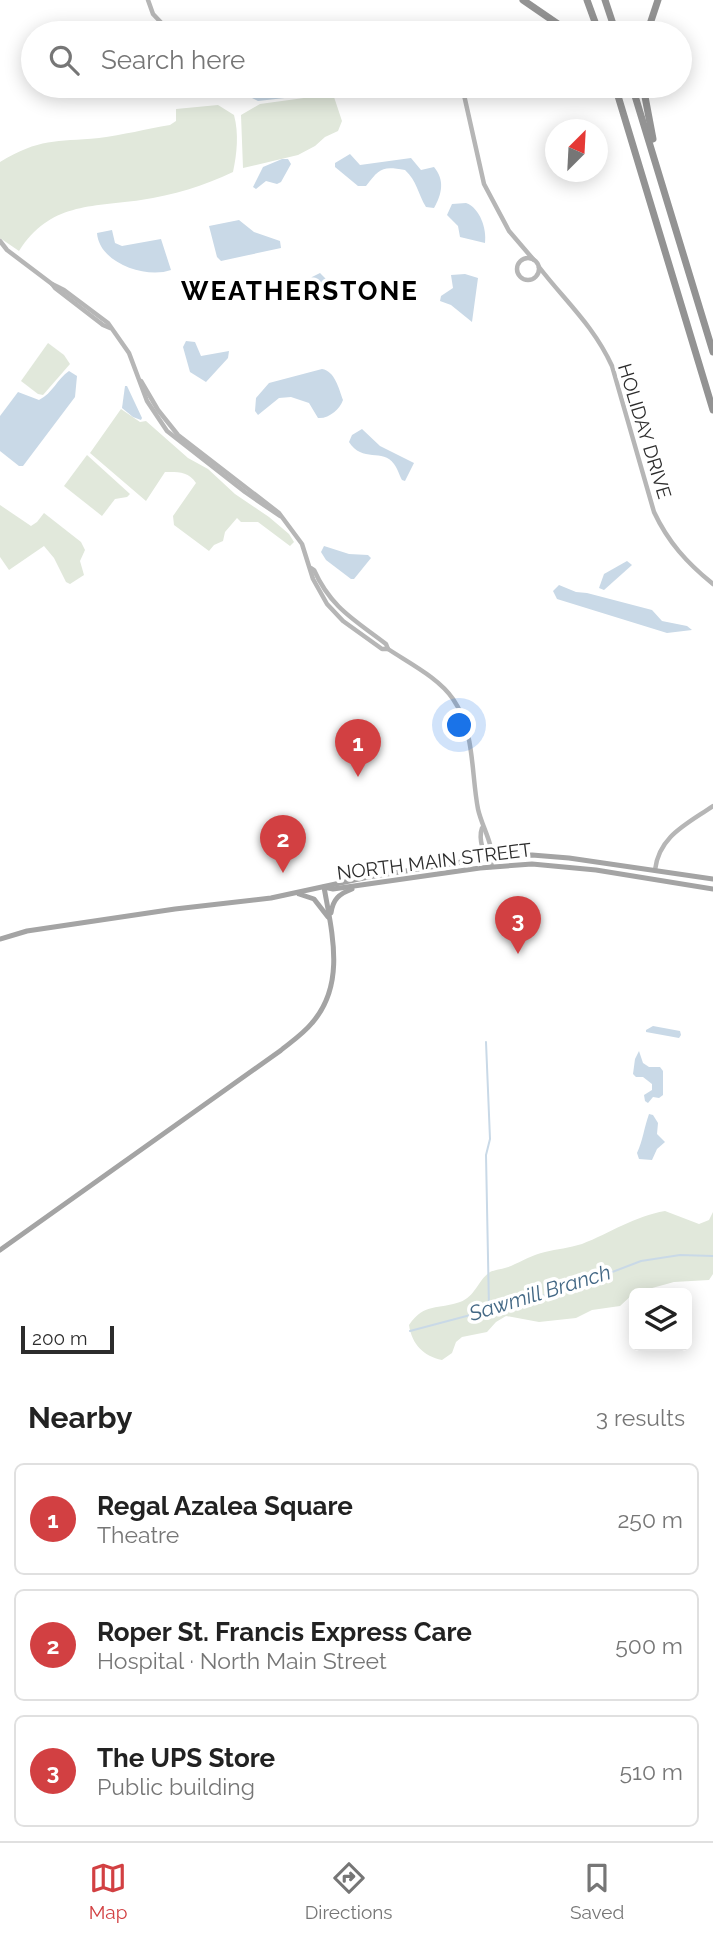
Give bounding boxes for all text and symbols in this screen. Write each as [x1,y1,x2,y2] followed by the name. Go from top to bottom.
[21,21,692,98] search box
[45,41,83,79] icon: search
[101,45,245,75] text: Search here
[545,119,608,182] north arrow
[181,276,419,306] district label: WEATHERSTONE
[614,361,676,501] street label: HOLIDAY DRIVE
[442,708,476,742] your location
[335,719,381,777] pin: 1
[260,815,306,873] pin: 2
[336,838,533,884] street label: NORTH MAIN STREET
[495,896,541,954] pin: 3
[465,1259,614,1326] water label: Sawmill Branch
[629,1288,692,1351] map controls
[629,1288,692,1351] button: layers
[21,1323,114,1355] scale bar
[32,1327,87,1349] text: 200 m
[28,1400,132,1435] text: Nearby
[596,1404,685,1431] text: 3 results
[97,1491,353,1521] text: Regal Azalea Square
[47,1506,59,1533] text: 1
[617,1506,683,1533] text: 250 m
[97,1521,179,1548] text: Theatre
[97,1617,472,1647] text: Roper St. Francis Express Care
[47,1632,59,1659] text: 2
[615,1632,683,1659] text: 500 m
[97,1647,387,1674] text: Hospital · North Main Street
[97,1743,275,1773] text: The UPS Store
[47,1758,59,1785] text: 3
[620,1758,683,1785] text: 510 m
[97,1773,255,1800] text: Public building
[89,1859,127,1923] tab: Map
[305,1859,393,1923] tab: Directions
[570,1859,624,1923] tab: Saved

